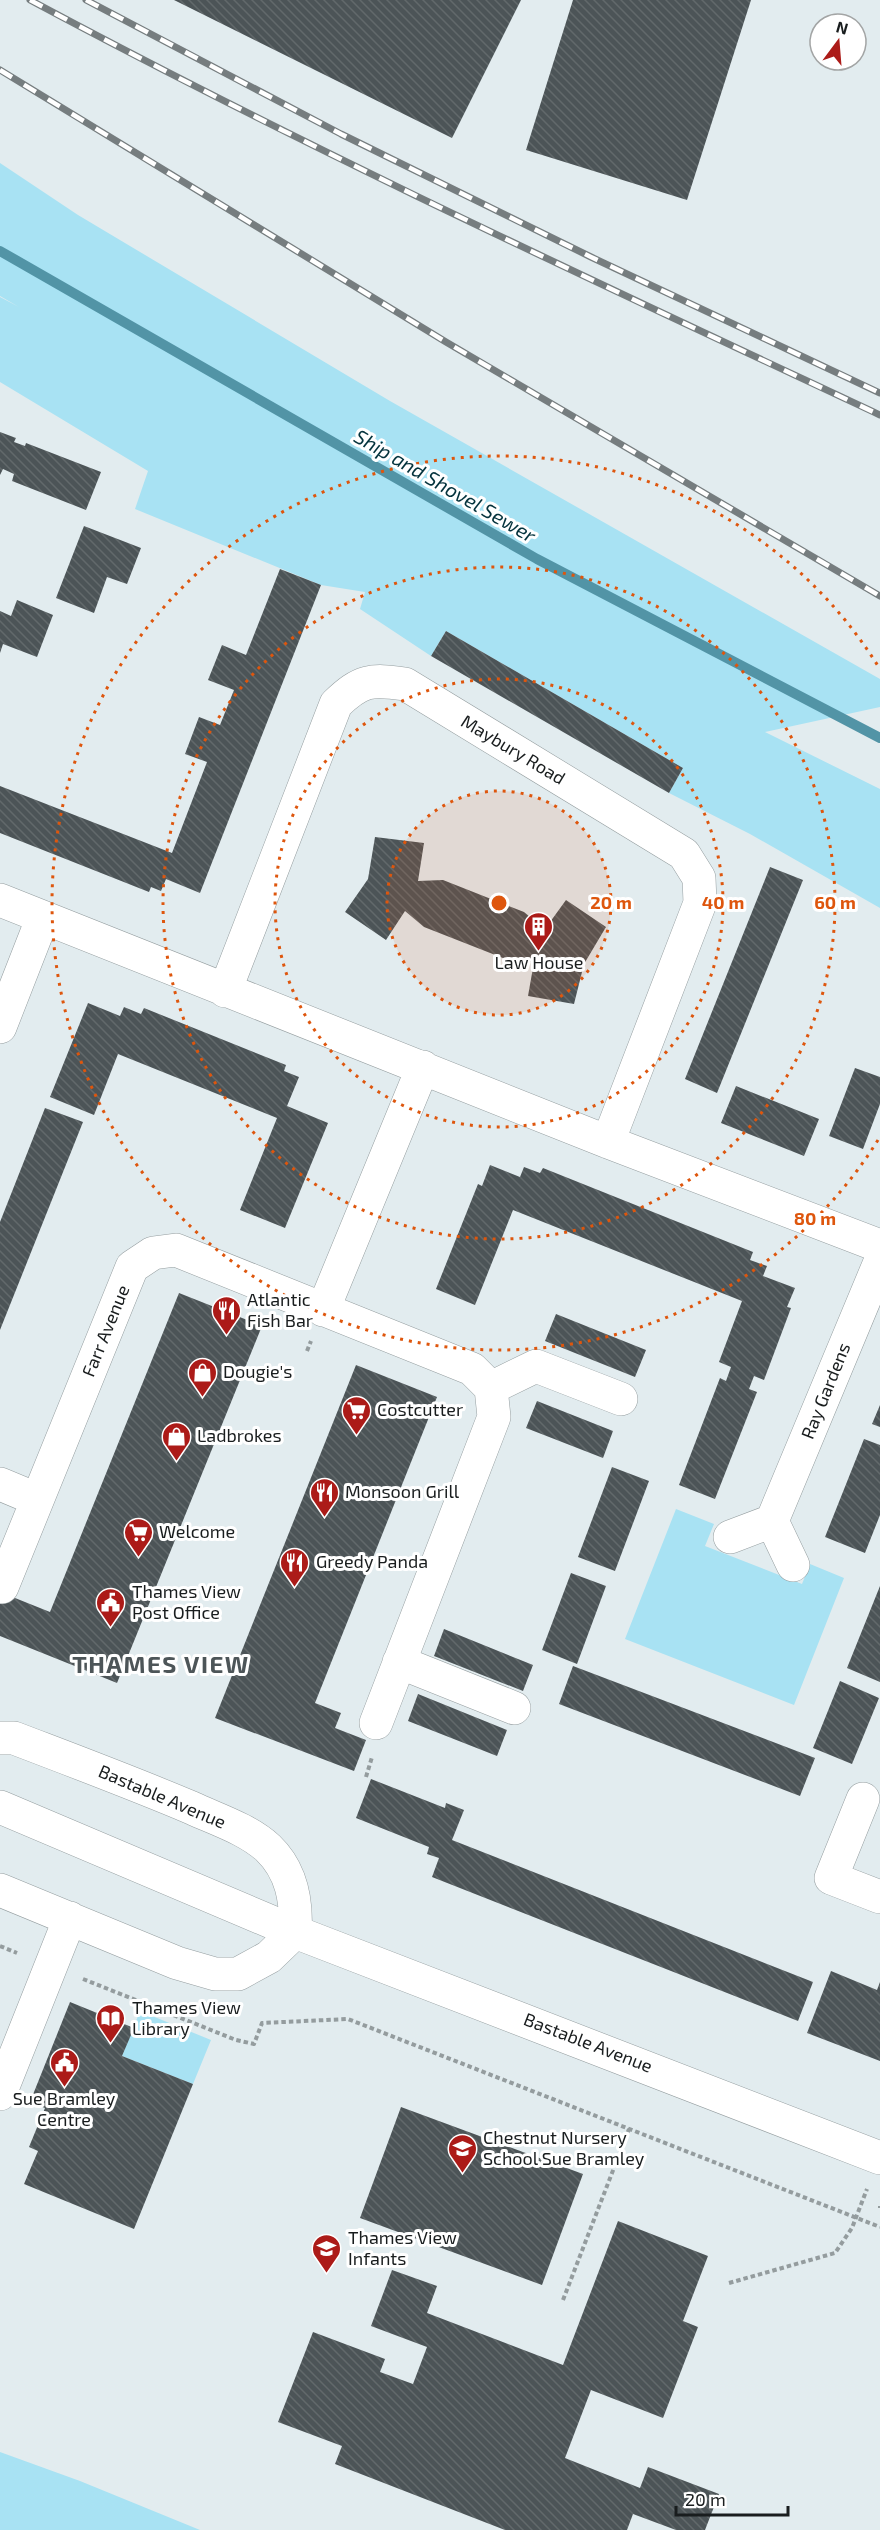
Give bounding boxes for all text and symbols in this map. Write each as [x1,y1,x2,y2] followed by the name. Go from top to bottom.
[808,12,868,72] north arrow
[834,16,850,38] text: N
[351,423,541,547] water label: Ship and Shovel Sewer
[457,709,570,789] street label: Maybury Road
[590,891,632,913] text: 20 m
[702,891,744,913] text: 40 m
[814,891,856,913] text: 60 m
[489,893,509,913] centre of rings
[523,910,555,952] building icon: Law House
[495,951,583,973] place label: Law House
[794,1207,836,1229] text: 80 m
[77,1281,133,1380] street label: Farr Avenue
[247,1288,313,1331] place label: Atlantic Fish Bar
[210,1294,242,1336] restaurant icon: Atlantic Fish Bar
[796,1339,854,1442] street label: Ray Gardens
[186,1356,218,1398] shop icon: Dougie's
[223,1360,292,1382] place label: Dougie's
[340,1394,372,1436] supermarket icon: Costcutter
[377,1398,463,1420] place label: Costcutter
[160,1420,192,1462] shop icon: Ladbrokes
[197,1424,282,1446] place label: Ladbrokes
[308,1476,340,1518] restaurant icon: Monsoon Grill
[345,1480,460,1502] place label: Monsoon Grill
[122,1516,154,1558] supermarket icon: Welcome
[159,1520,235,1542] place label: Welcome
[279,1546,311,1588] restaurant icon: Greedy Panda
[316,1550,428,1572] place label: Greedy Panda
[132,1580,241,1623] place label: Thames View Post Office
[95,1586,127,1628] public building icon: Thames View Post Office
[72,1649,250,1678] district label: THAMES VIEW
[95,1759,229,1833] street label: Bastable Avenue
[132,1996,241,2039] place label: Thames View Library
[95,2002,127,2044] library icon: Thames View Library
[521,2007,656,2077] street label: Bastable Avenue
[48,2046,80,2088] public building icon: Sue Bramley Centre
[13,2087,116,2130] place label: Sue Bramley Centre
[483,2126,645,2169] place label: Chestnut Nursery School Sue Bramley
[446,2132,478,2174] school or university icon: Chestnut Nursery School Sue Bramley
[348,2226,457,2269] place label: Thames View Infants
[311,2232,343,2274] school or university icon: Thames View Infants
[676,2479,788,2517] scale bar
[685,2488,726,2510] text: 20 m

